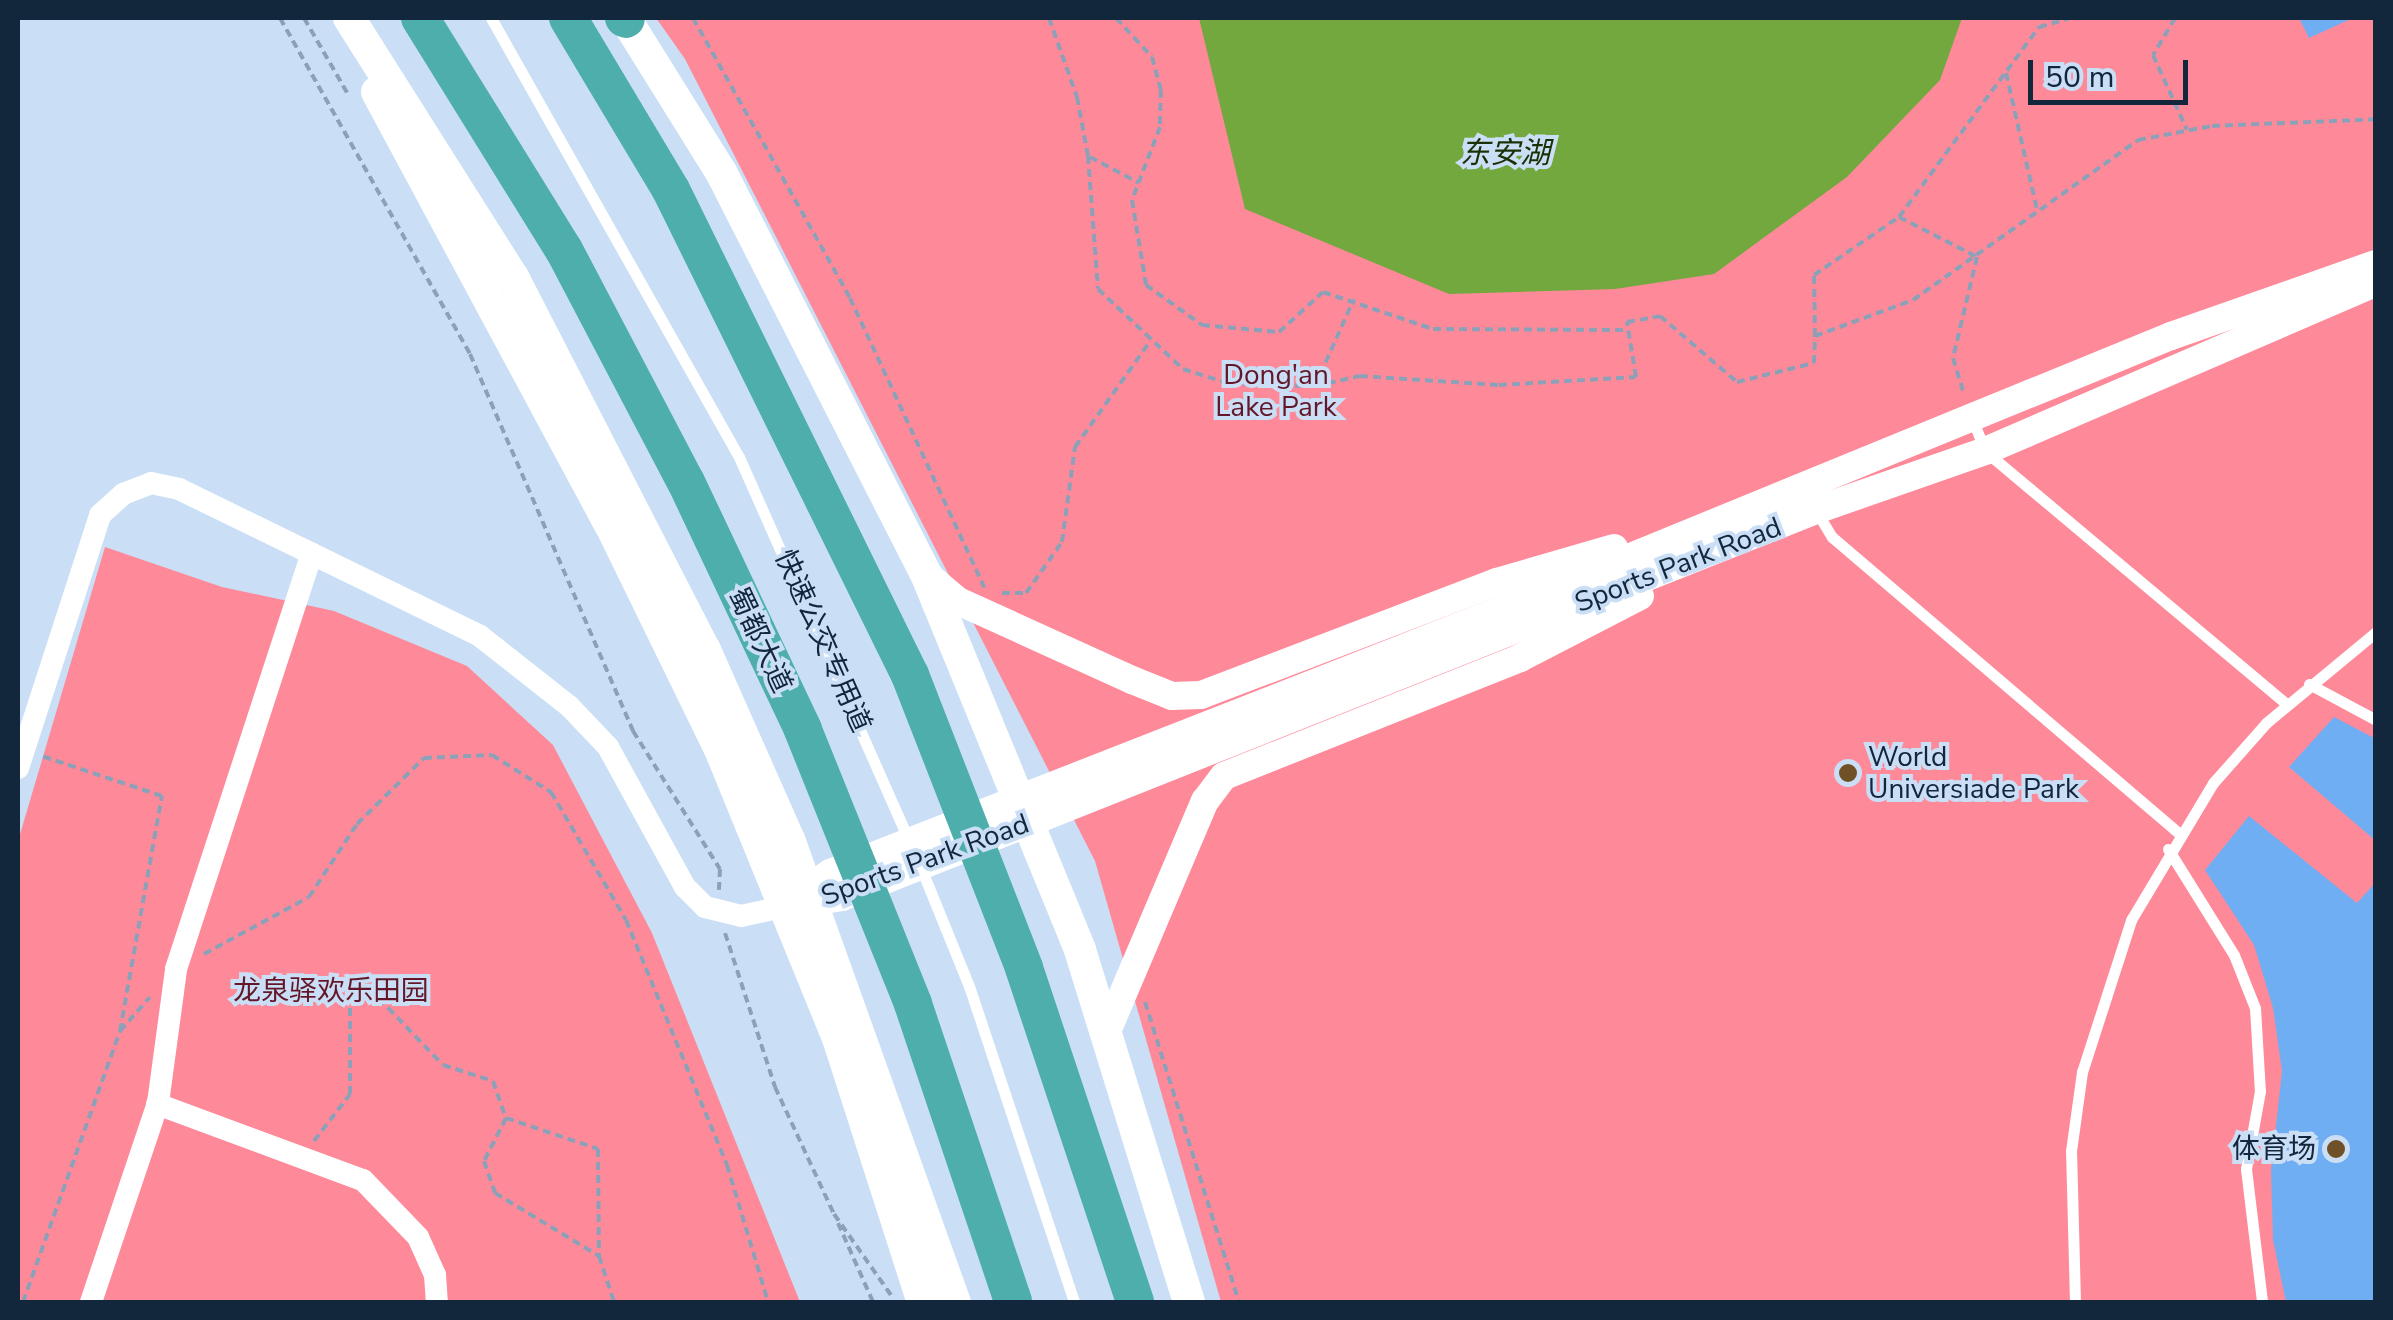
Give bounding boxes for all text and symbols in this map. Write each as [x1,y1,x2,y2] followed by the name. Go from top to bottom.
[2033,40,2193,102] scale bar
[2045,57,2114,98] text: 50 m
[1460,136,1550,172] water label: 东安湖
[1215,358,1337,424] park label: Dong'an Lake Park
[1570,510,1786,620] street label: Sports Park Road
[768,545,878,737] street label: 快速公交专用道
[721,582,799,698] street label: 蜀都大道
[1868,740,2079,806] place label: World Universiade Park
[1837,762,1859,784] marker: World Universiade Park
[817,807,1033,913] street label: Sports Park Road
[233,974,429,1008] park label: 龙泉驿欢乐田园
[2232,1132,2316,1166] place label: 体育场
[2325,1138,2347,1160] marker: 体育场

